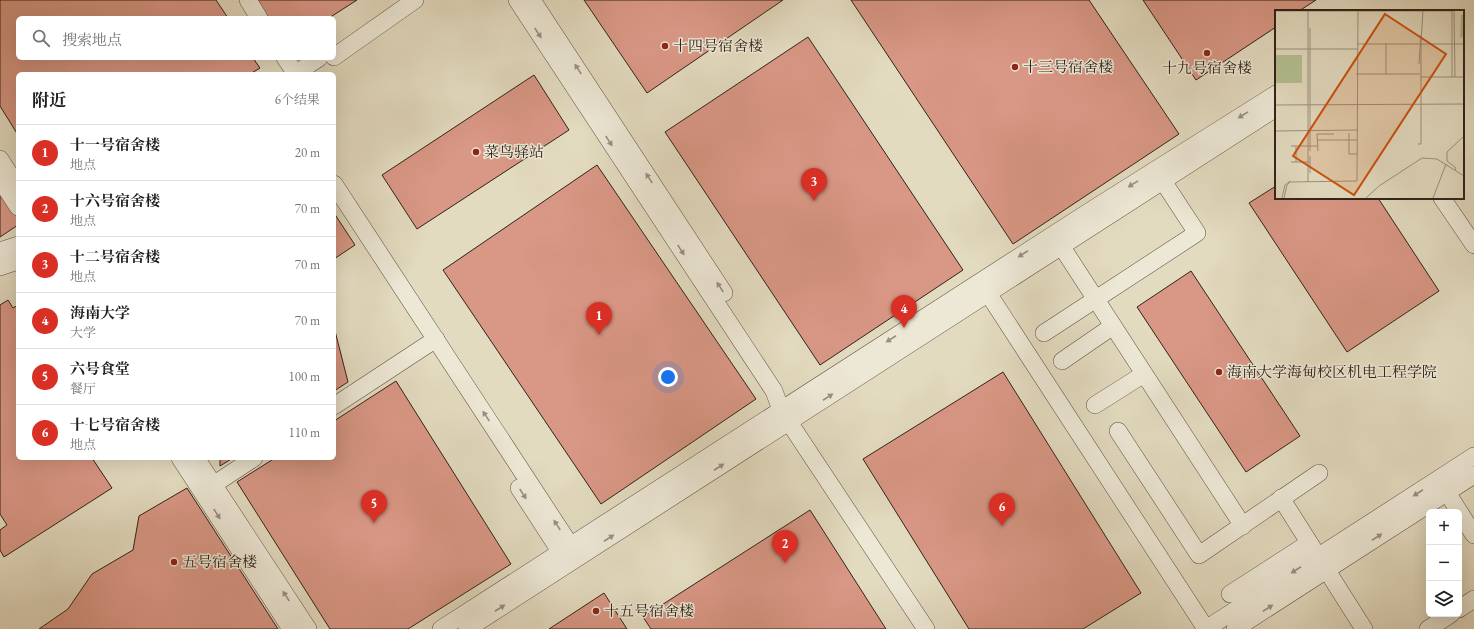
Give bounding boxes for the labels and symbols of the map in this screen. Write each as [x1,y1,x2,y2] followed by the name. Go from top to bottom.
[1275,10,1464,199] inset map
[534,28,542,38] one-way arrow
[673,36,763,55] place label: 十四号宿舍楼
[660,41,670,51] marker: 十四号宿舍楼
[1202,48,1212,58] marker: 十九号宿舍楼
[1023,57,1113,76] place label: 十三号宿舍楼
[1162,58,1252,77] place label: 十九号宿舍楼
[1010,62,1020,72] marker: 十三号宿舍楼
[574,64,581,75] one-way arrow
[1238,111,1248,119] one-way arrow
[605,136,613,146] one-way arrow
[484,142,544,161] place label: 菜鸟驿站
[471,147,481,157] marker: 菜鸟驿站
[801,168,827,201] pin: 3
[645,172,652,184] one-way arrow
[1127,180,1139,187] one-way arrow
[677,245,685,255] one-way arrow
[1017,250,1029,257] one-way arrow
[716,282,724,292] one-way arrow
[891,295,917,328] pin: 4
[586,302,612,335] pin: 1
[885,335,896,343] one-way arrow
[1227,362,1437,381] place label: 海南大学海甸校区机电工程学院
[658,367,678,387] your location
[1214,367,1224,377] marker: 海南大学海甸校区机电工程学院
[823,393,833,401] one-way arrow
[482,411,490,421] one-way arrow
[713,464,725,471] one-way arrow
[519,489,527,499] one-way arrow
[1413,489,1423,497] one-way arrow
[361,490,387,523] pin: 5
[989,493,1015,526] pin: 6
[213,508,220,520] one-way arrow
[554,519,561,531] one-way arrow
[772,530,798,563] pin: 2
[1372,533,1382,541] one-way arrow
[603,534,615,541] one-way arrow
[182,552,257,571] place label: 五号宿舍楼
[169,557,179,567] marker: 五号宿舍楼
[1290,567,1302,574] one-way arrow
[283,591,290,602] one-way arrow
[604,601,694,620] place label: 十五号宿舍楼
[495,604,505,612] one-way arrow
[1262,604,1274,611] one-way arrow
[591,606,601,616] marker: 十五号宿舍楼

